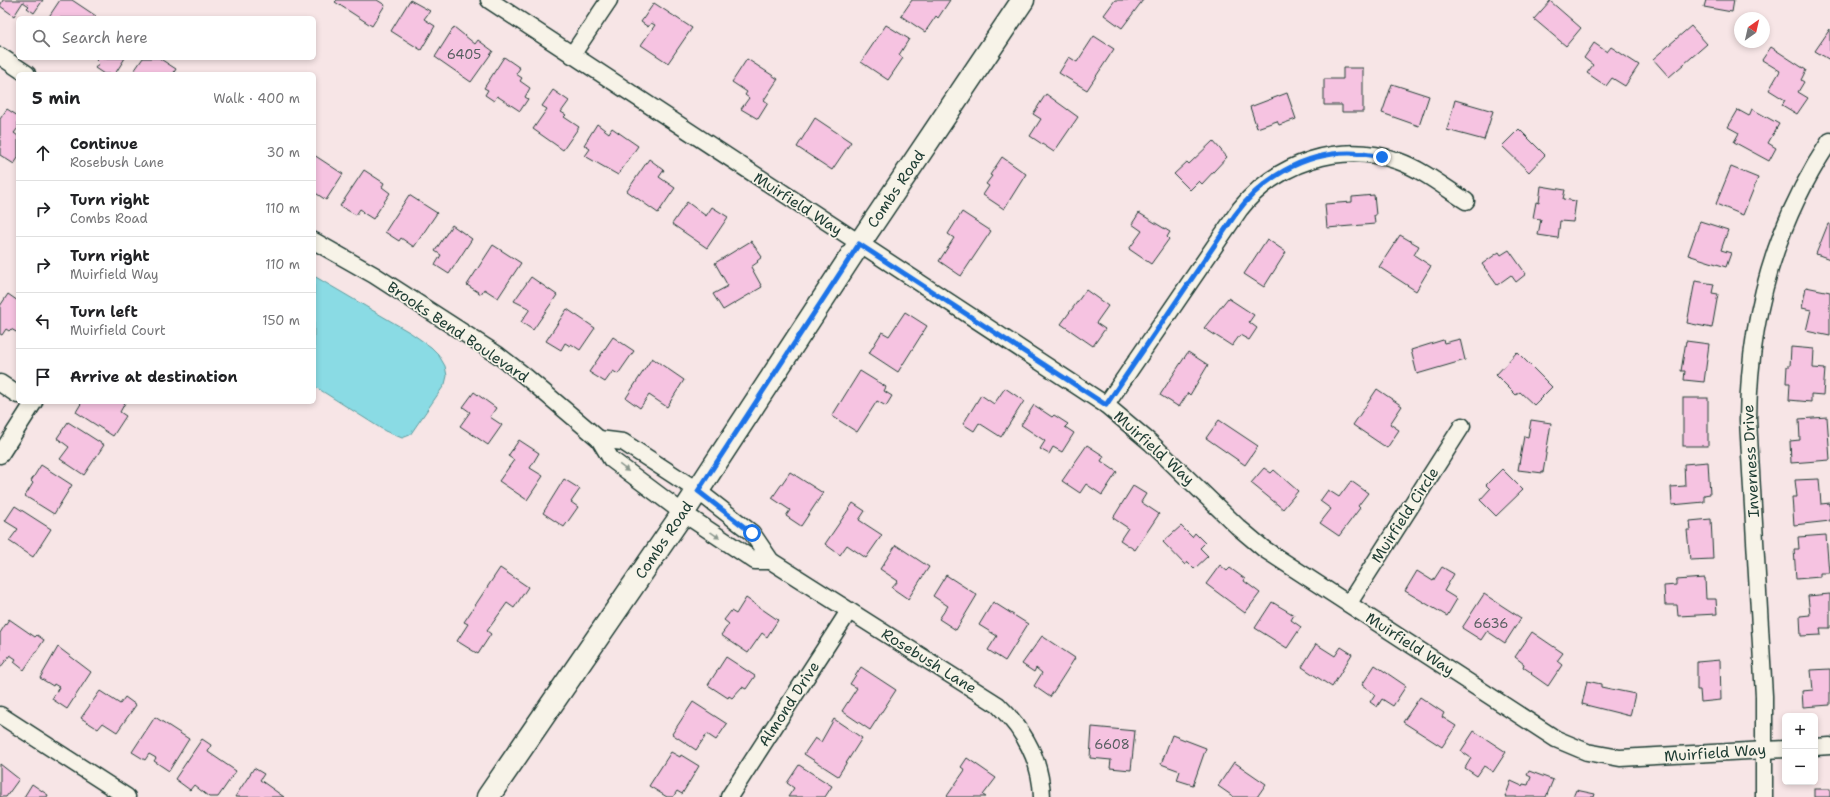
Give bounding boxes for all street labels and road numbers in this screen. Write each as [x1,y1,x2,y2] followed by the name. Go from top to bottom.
[863,146,930,232] street label: Combs Road
[750,168,846,240] street label: Muirfield Way
[383,277,533,387] street label: Brooks Bend Boulevard
[1738,404,1764,518] street label: Inverness Drive
[1109,406,1199,490] street label: Muirfield Way
[1367,463,1443,567] street label: Muirfield Circle
[631,497,698,583] street label: Combs Road
[1362,608,1458,680] street label: Muirfield Way
[878,624,980,698] street label: Rosebush Lane
[754,658,824,750] street label: Almond Drive
[1663,739,1767,767] street label: Muirfield Way

